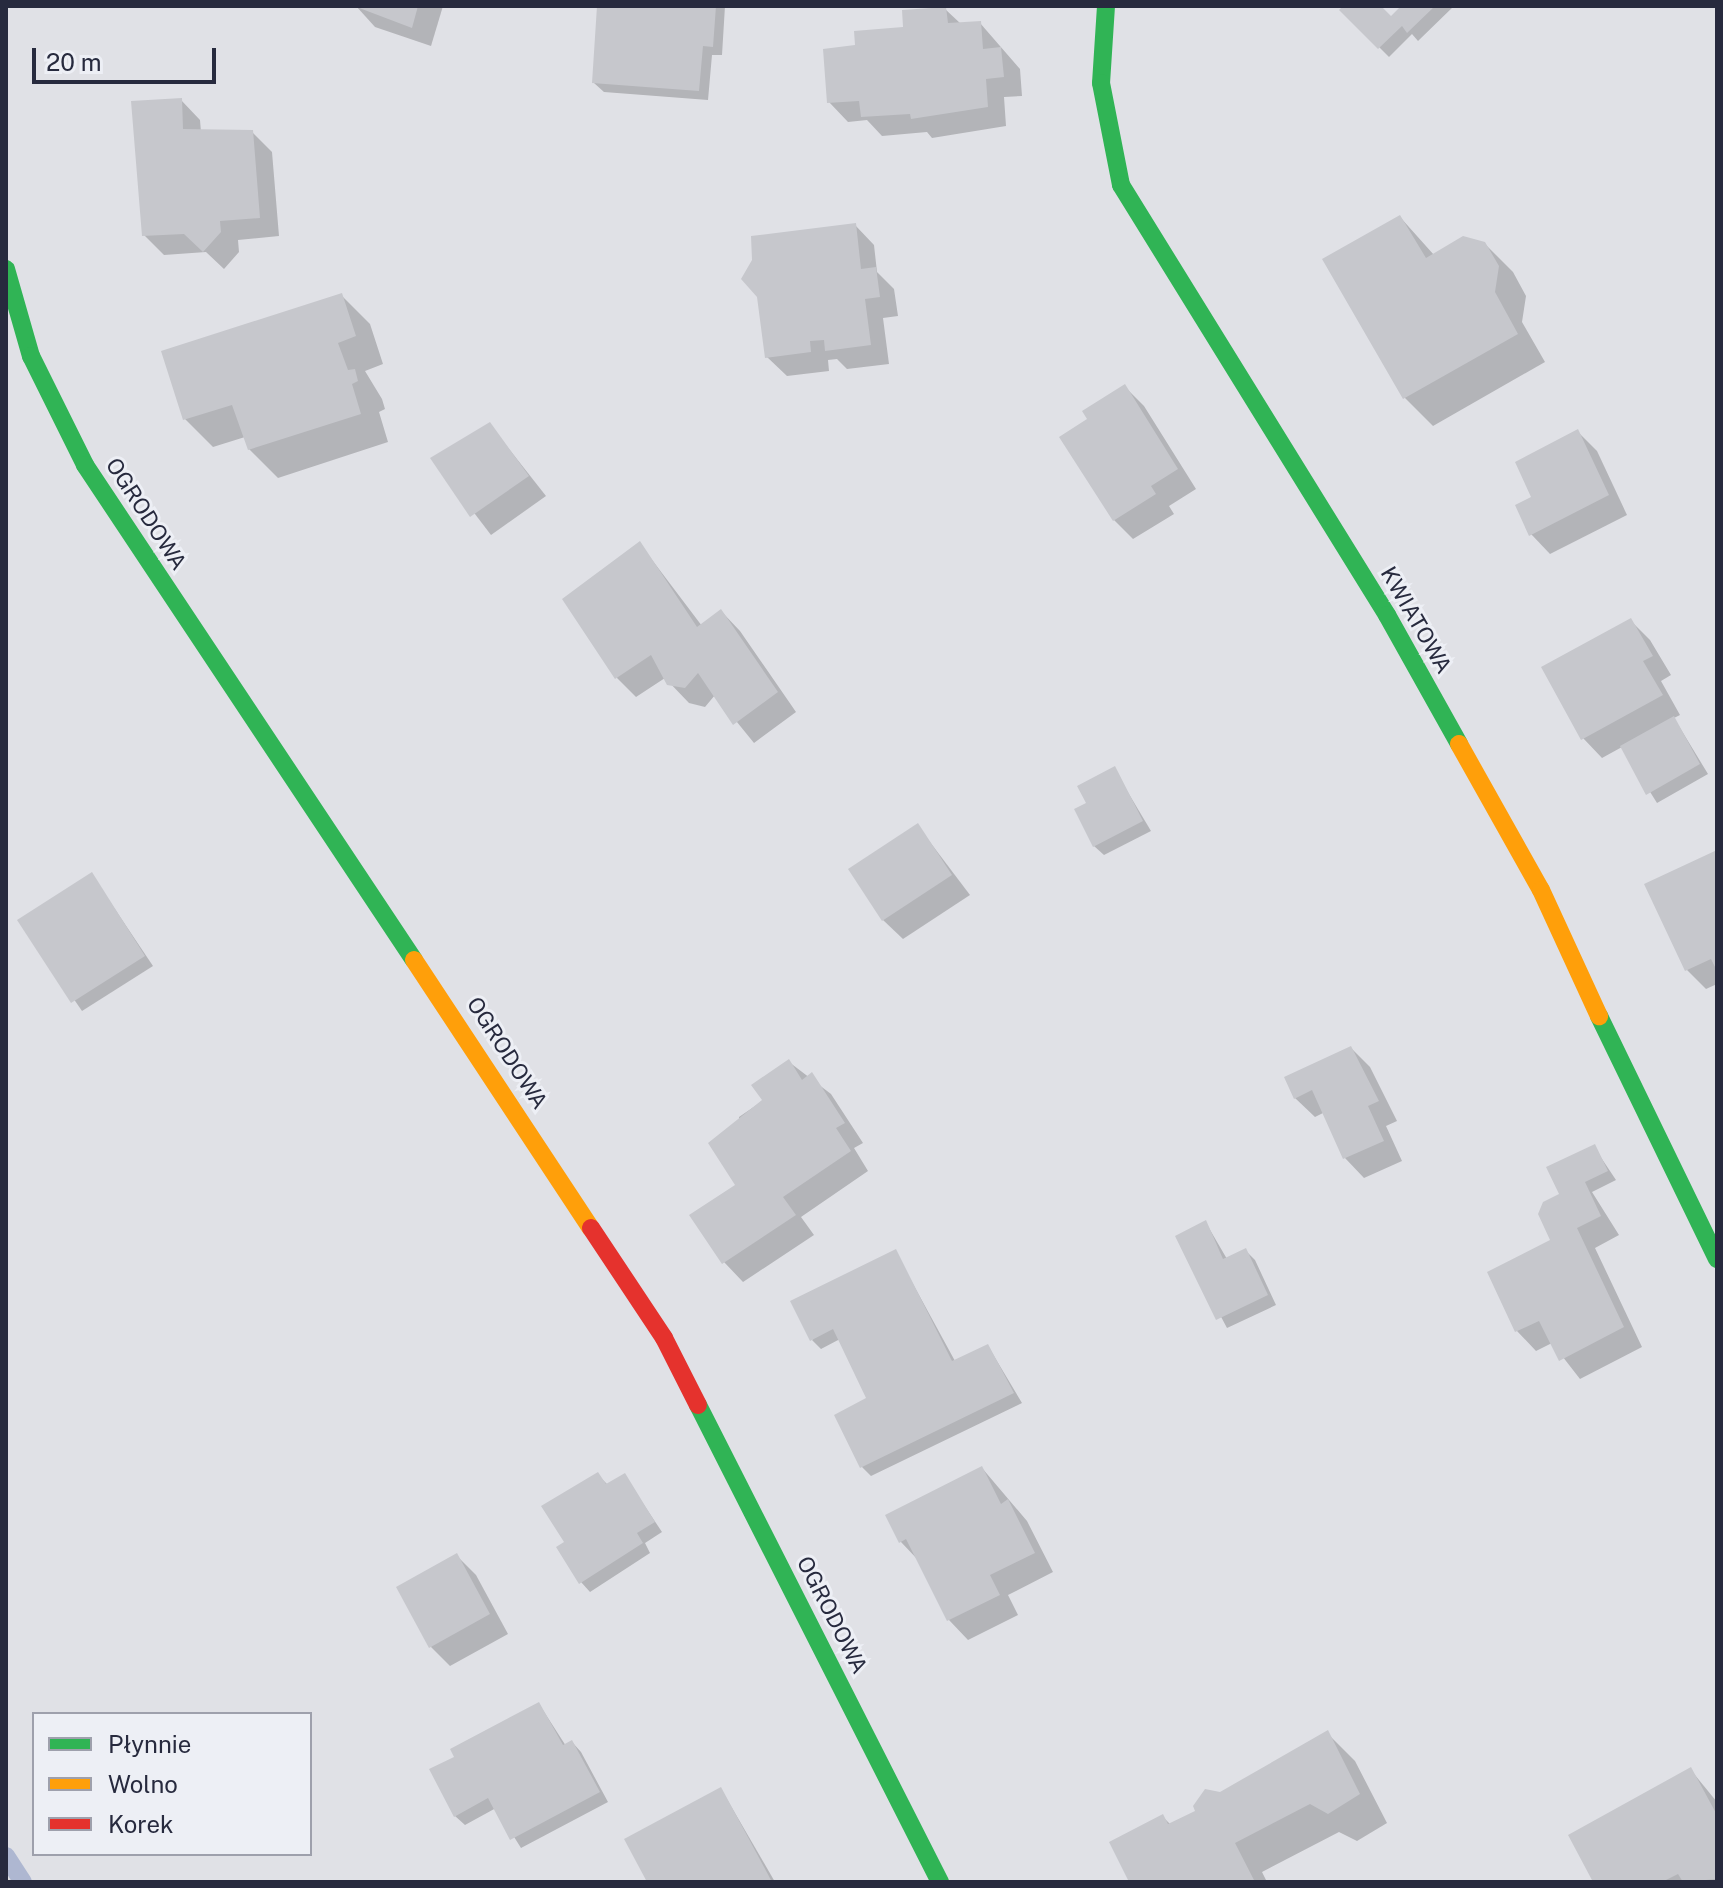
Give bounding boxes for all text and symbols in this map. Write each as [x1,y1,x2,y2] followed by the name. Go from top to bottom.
[36,32,220,82] scale bar
[46,48,102,76] text: 20 m
[100,453,192,575] street label: OGRODOWA
[1375,562,1457,678] street label: KWIATOWA
[461,992,553,1114] street label: OGRODOWA
[791,1552,873,1678] street label: OGRODOWA
[32,1712,312,1856] legend
[108,1730,191,1758] text: Płynnie
[108,1770,178,1798] text: Wolno
[108,1810,174,1838] text: Korek

